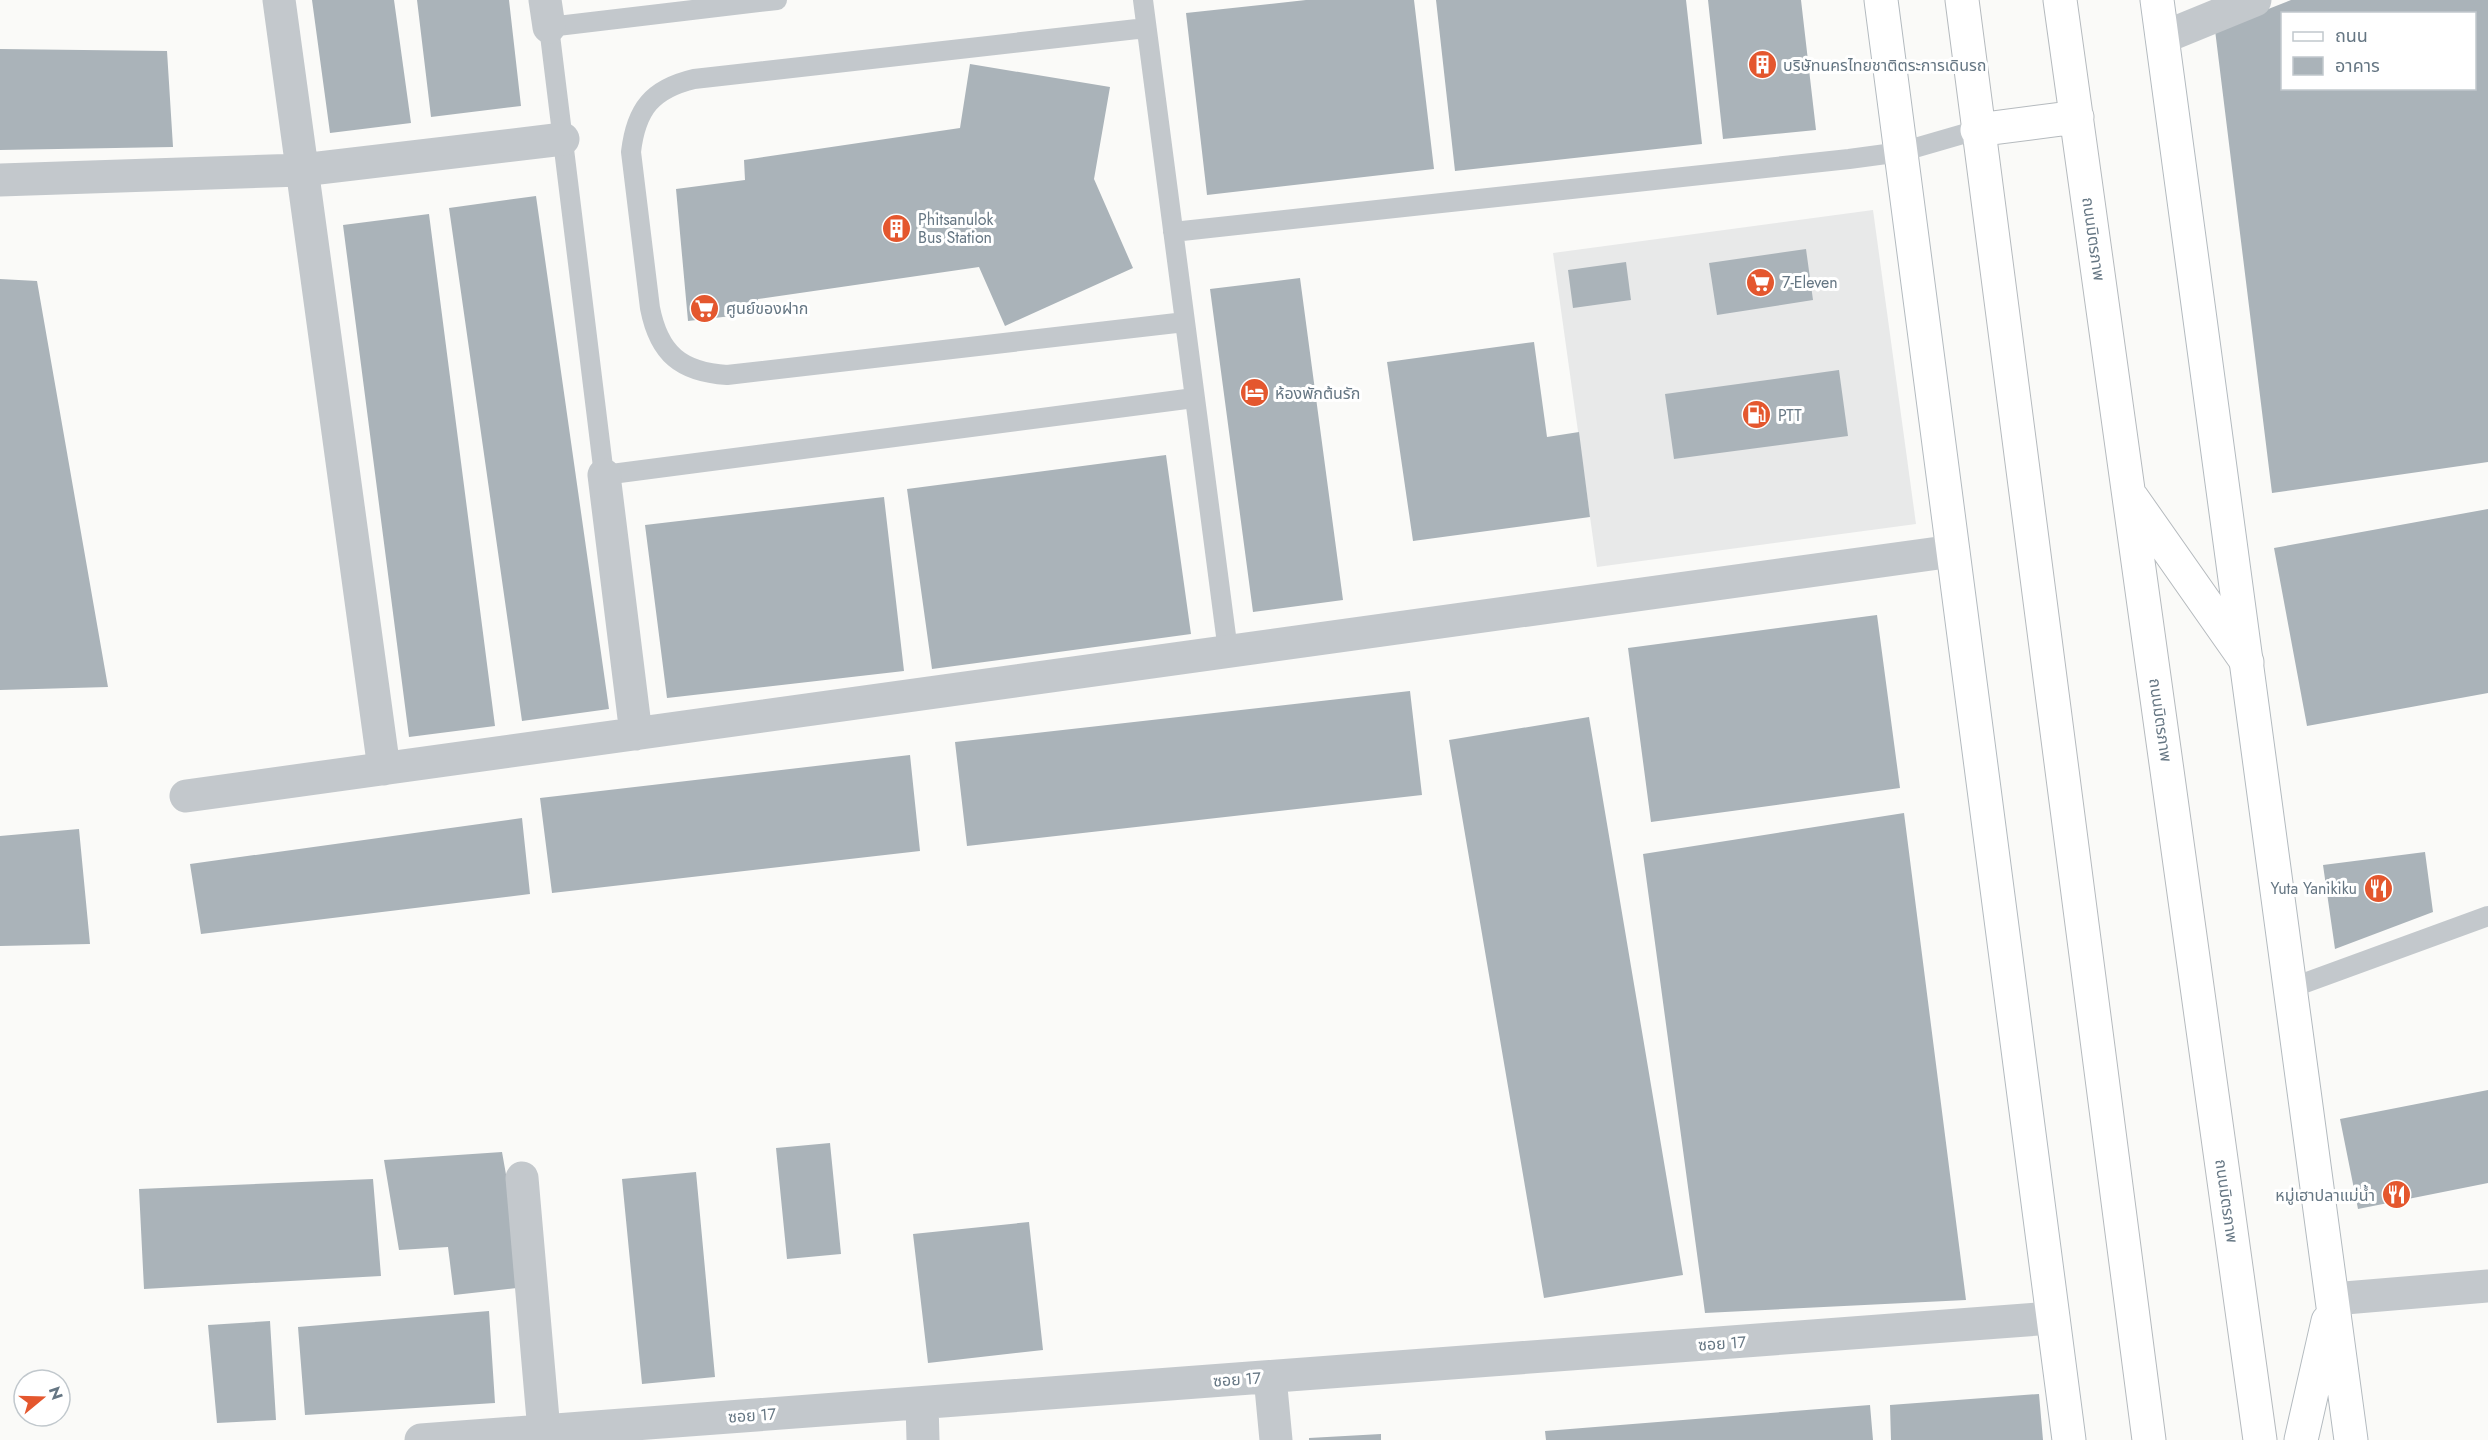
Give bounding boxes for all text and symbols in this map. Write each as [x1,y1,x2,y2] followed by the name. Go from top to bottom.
[2281,12,2476,90] legend
[2335,23,2368,49] text: ถนน
[1746,49,1778,81] building icon: บริษัทนครไทยชาติตระการเดินรถ
[2335,53,2380,79] text: อาคาร
[1783,54,1986,77] place label: บริษัทนครไทยชาติตระการเดินรถ
[2076,196,2111,282] street label: ถนนมิตรภาพ
[918,208,995,249] place label: Phitsanulok Bus Station
[881,212,913,244] building icon: Phitsanulok Bus Station
[1745,266,1777,298] supermarket icon: 7-Eleven
[1782,271,1838,294] place label: 7-Eleven
[689,292,721,324] supermarket icon: ศูนย์ของฝาก
[726,297,808,320] place label: ศูนย์ของฝาก
[1238,377,1270,409] hotel icon: ห้องพักต้นรัก
[1275,382,1360,405] place label: ห้องพักต้นรัก
[1741,399,1773,431] fuel station icon: PTT
[1778,404,1802,427] place label: PTT
[2143,677,2178,763] street label: ถนนมิตรภาพ
[2362,872,2394,904] restaurant icon: Yuta Yanikiku
[2270,877,2357,900] place label: Yuta Yanikiku
[2209,1158,2244,1244] street label: ถนนมิตรภาพ
[2380,1179,2412,1211] restaurant icon: หมู่เฮาปลาแม่น้ำ
[2275,1184,2375,1207] place label: หมู่เฮาปลาแม่น้ำ
[1697,1330,1747,1357] street label: ซอย 17
[1212,1366,1262,1393] street label: ซอย 17
[12,1368,72,1428] north arrow
[43,1384,69,1403] text: N
[727,1402,777,1429] street label: ซอย 17

